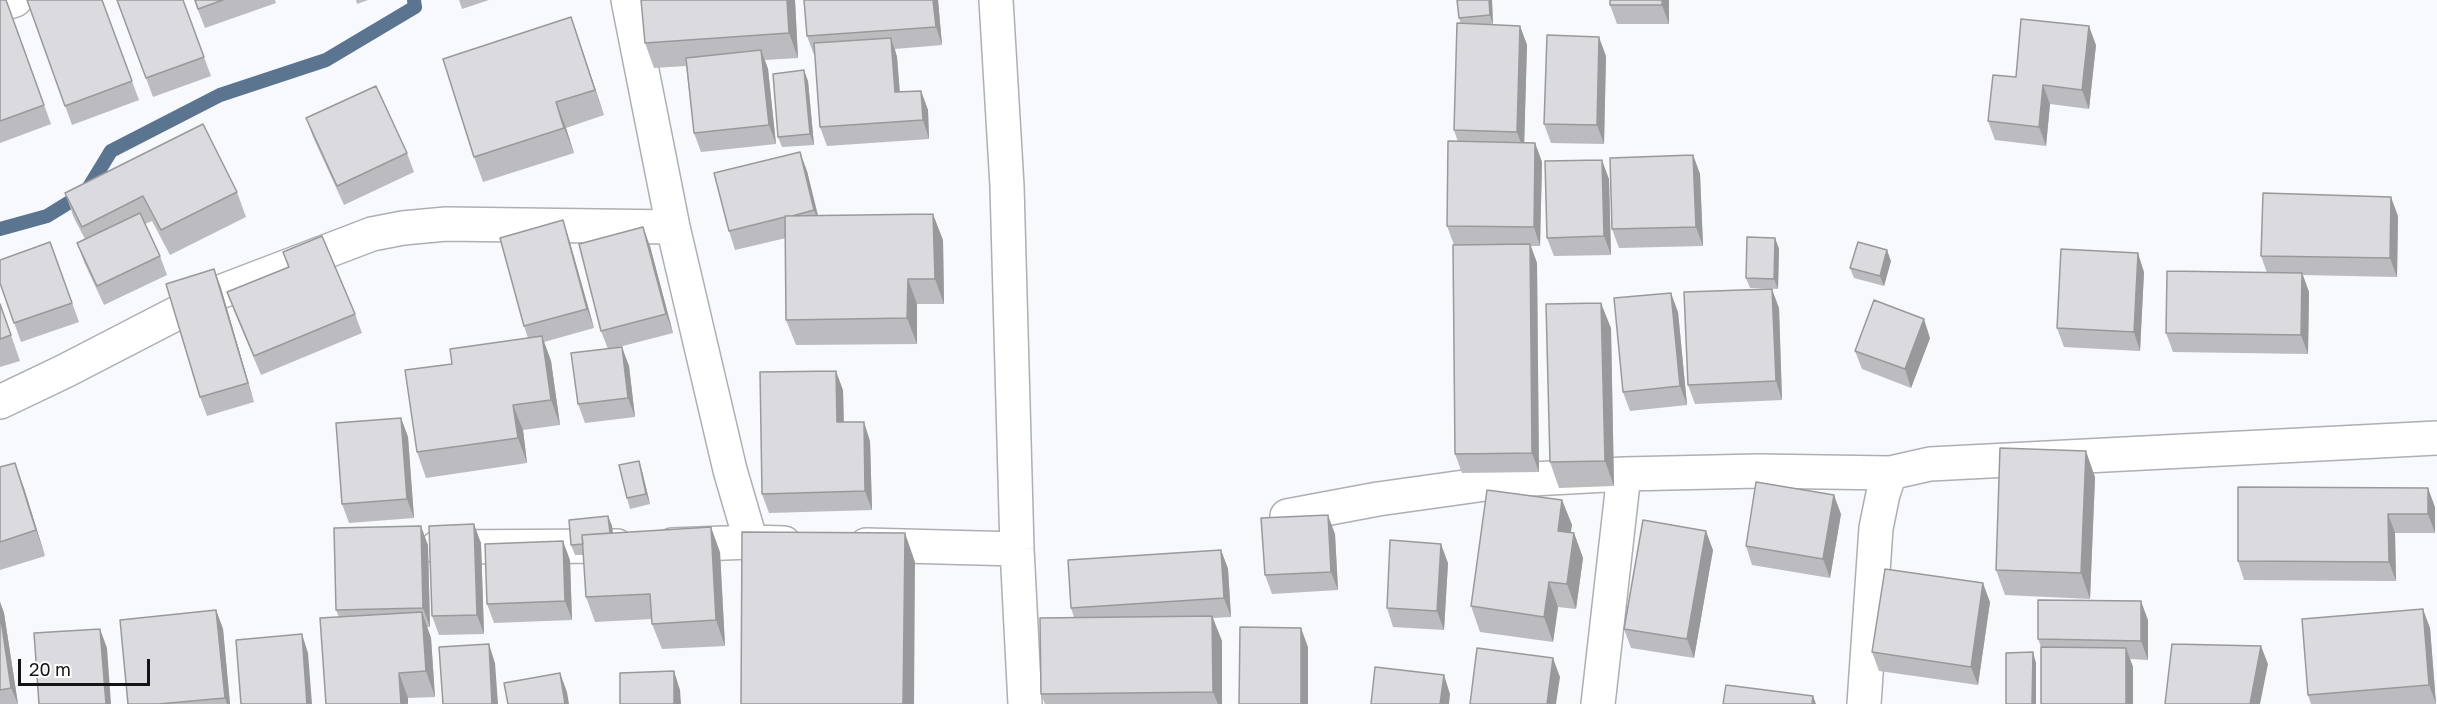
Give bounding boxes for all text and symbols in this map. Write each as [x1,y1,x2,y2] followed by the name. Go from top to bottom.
[21,647,153,685] scale bar
[29,658,71,680] text: 20 m

